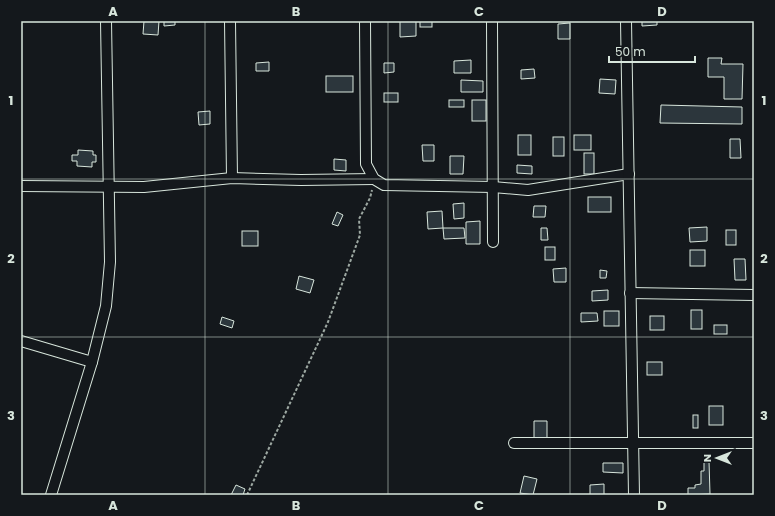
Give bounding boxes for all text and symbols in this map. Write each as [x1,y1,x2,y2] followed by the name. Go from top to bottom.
[108,2,118,21] text: A
[292,2,301,21] text: B
[474,2,484,21] text: C
[657,2,667,21] text: D
[609,38,695,64] scale bar
[615,43,646,60] text: 50 m
[9,91,13,110] text: 1
[762,91,766,110] text: 1
[7,249,15,268] text: 2
[760,249,768,268] text: 2
[7,406,15,425] text: 3
[760,406,768,425] text: 3
[697,438,737,478] north arrow
[699,454,715,462] text: N
[108,496,118,515] text: A
[292,496,301,515] text: B
[474,496,484,515] text: C
[657,496,667,515] text: D

